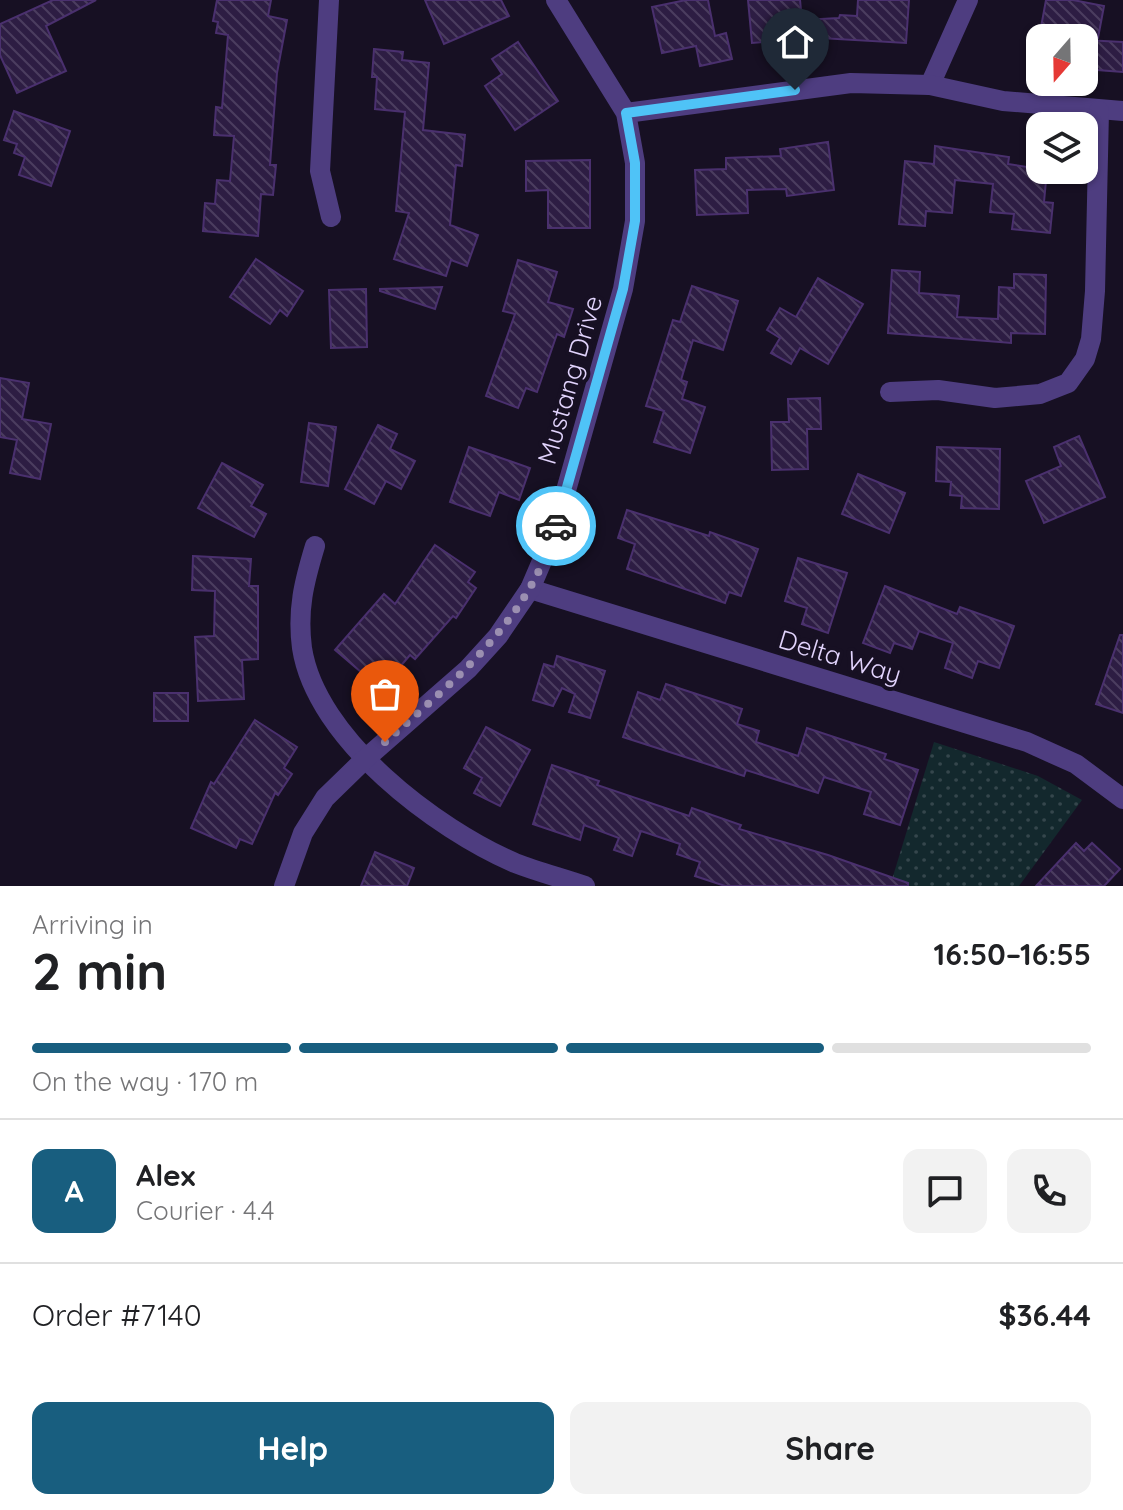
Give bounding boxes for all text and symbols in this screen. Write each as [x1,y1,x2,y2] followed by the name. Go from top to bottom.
[761,8,829,90] pin
[773,20,817,64] icon: home
[1026,24,1098,96] north arrow
[1026,24,1098,184] map controls
[1026,112,1098,184] button: layers
[530,292,609,468] street label: Mustang Drive
[516,486,596,566] courier
[534,504,578,548] icon: car
[775,622,905,691] street label: Delta Way
[351,660,419,742] pin
[363,672,407,716] icon: bag
[32,908,153,941] text: Arriving in
[934,935,1091,973] text: 16:50–16:55
[32,938,167,1003] text: 2 min
[32,1065,258,1098] text: On the way · 170 m
[903,1149,987,1233] button: chat
[1007,1149,1091,1233] button: phone
[136,1156,195,1194] text: Alex
[64,1172,84,1210] text: A
[136,1194,274,1227] text: Courier · 4.4
[32,1296,202,1334] text: Order #7140
[999,1296,1091,1334] text: $36.44
[32,1402,554,1494] button: Help
[570,1402,1091,1494] button: Share

